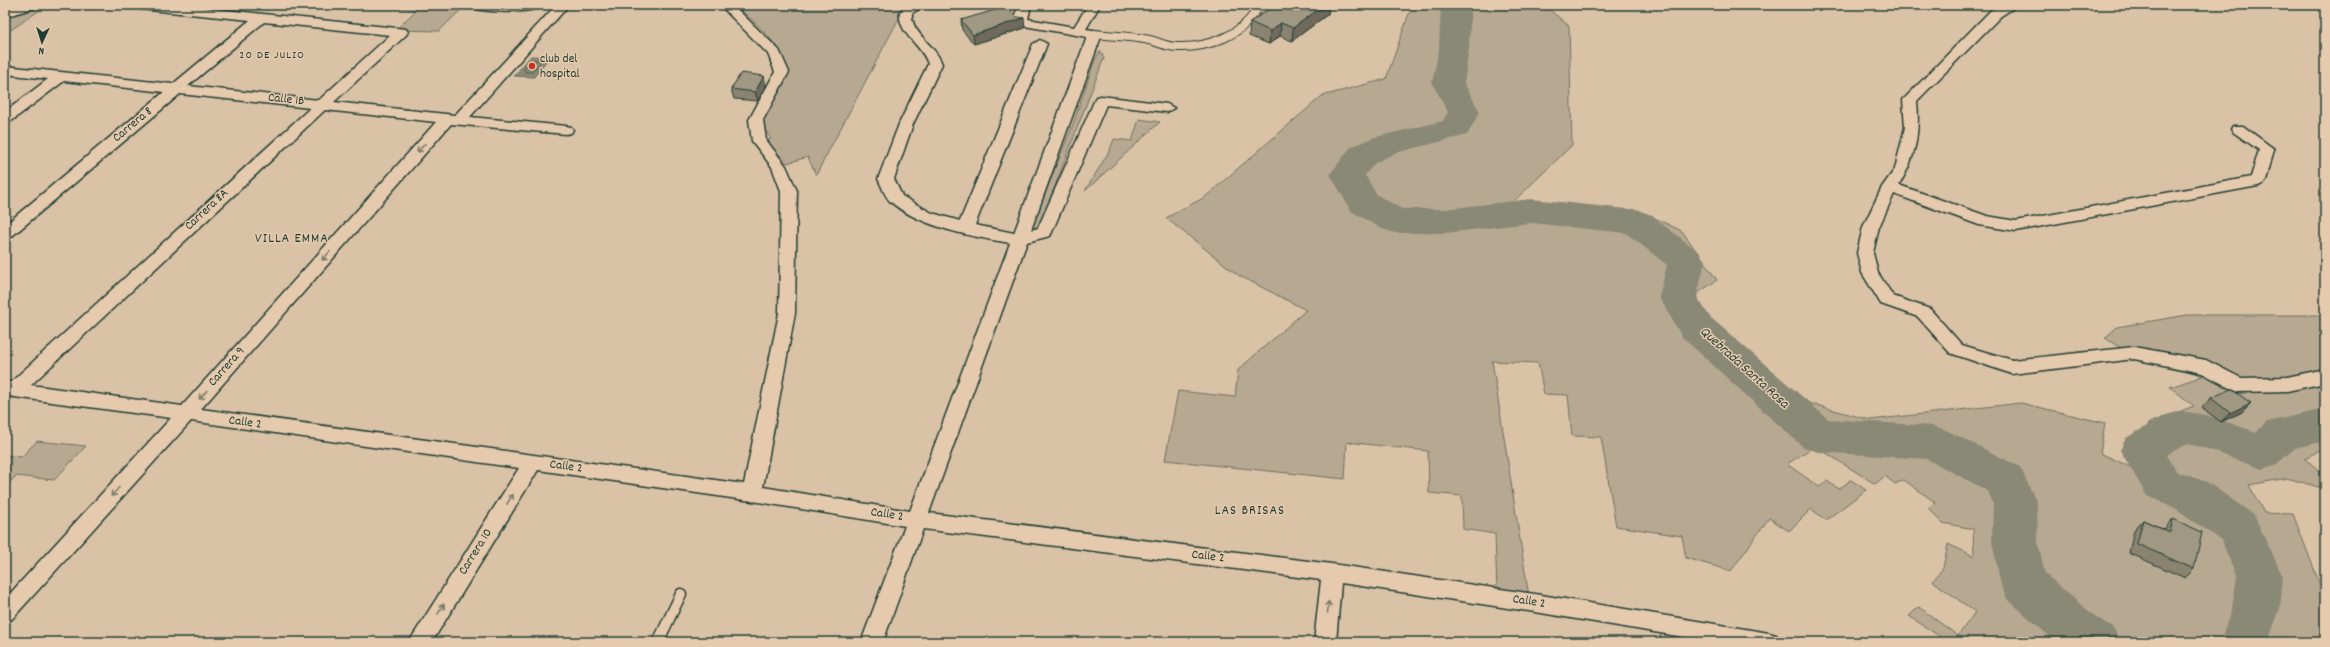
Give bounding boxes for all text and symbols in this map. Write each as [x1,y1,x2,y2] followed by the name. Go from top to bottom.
[22,22,62,62] north arrow
[38,42,45,58] text: N
[239,47,305,64] district label: 20 DE JULIO
[540,50,580,84] place label: club del hospital
[527,61,537,71] marker: club del hospital
[267,89,305,111] street label: Calle 1B
[109,103,157,147] street label: Carrera 8
[417,143,426,153] one-way arrow
[181,185,233,235] street label: Carrera 8A
[255,229,329,249] district label: VILLA EMMA
[321,251,331,261] one-way arrow
[1695,322,1794,415] water label: Quebrada Santa Rosa
[204,343,250,391] street label: Carrera 9
[198,390,207,400] one-way arrow
[227,411,263,435] street label: Calle 2
[548,455,584,479] street label: Calle 2
[111,486,120,497] one-way arrow
[506,493,514,505] one-way arrow
[1215,501,1285,521] district label: LAS BRISAS
[869,503,905,527] street label: Calle 2
[454,525,498,579] street label: Carrera 10
[1190,546,1226,568] street label: Calle 2
[1511,590,1547,614] street label: Calle 2
[1325,601,1332,614] one-way arrow
[437,604,445,615] one-way arrow

